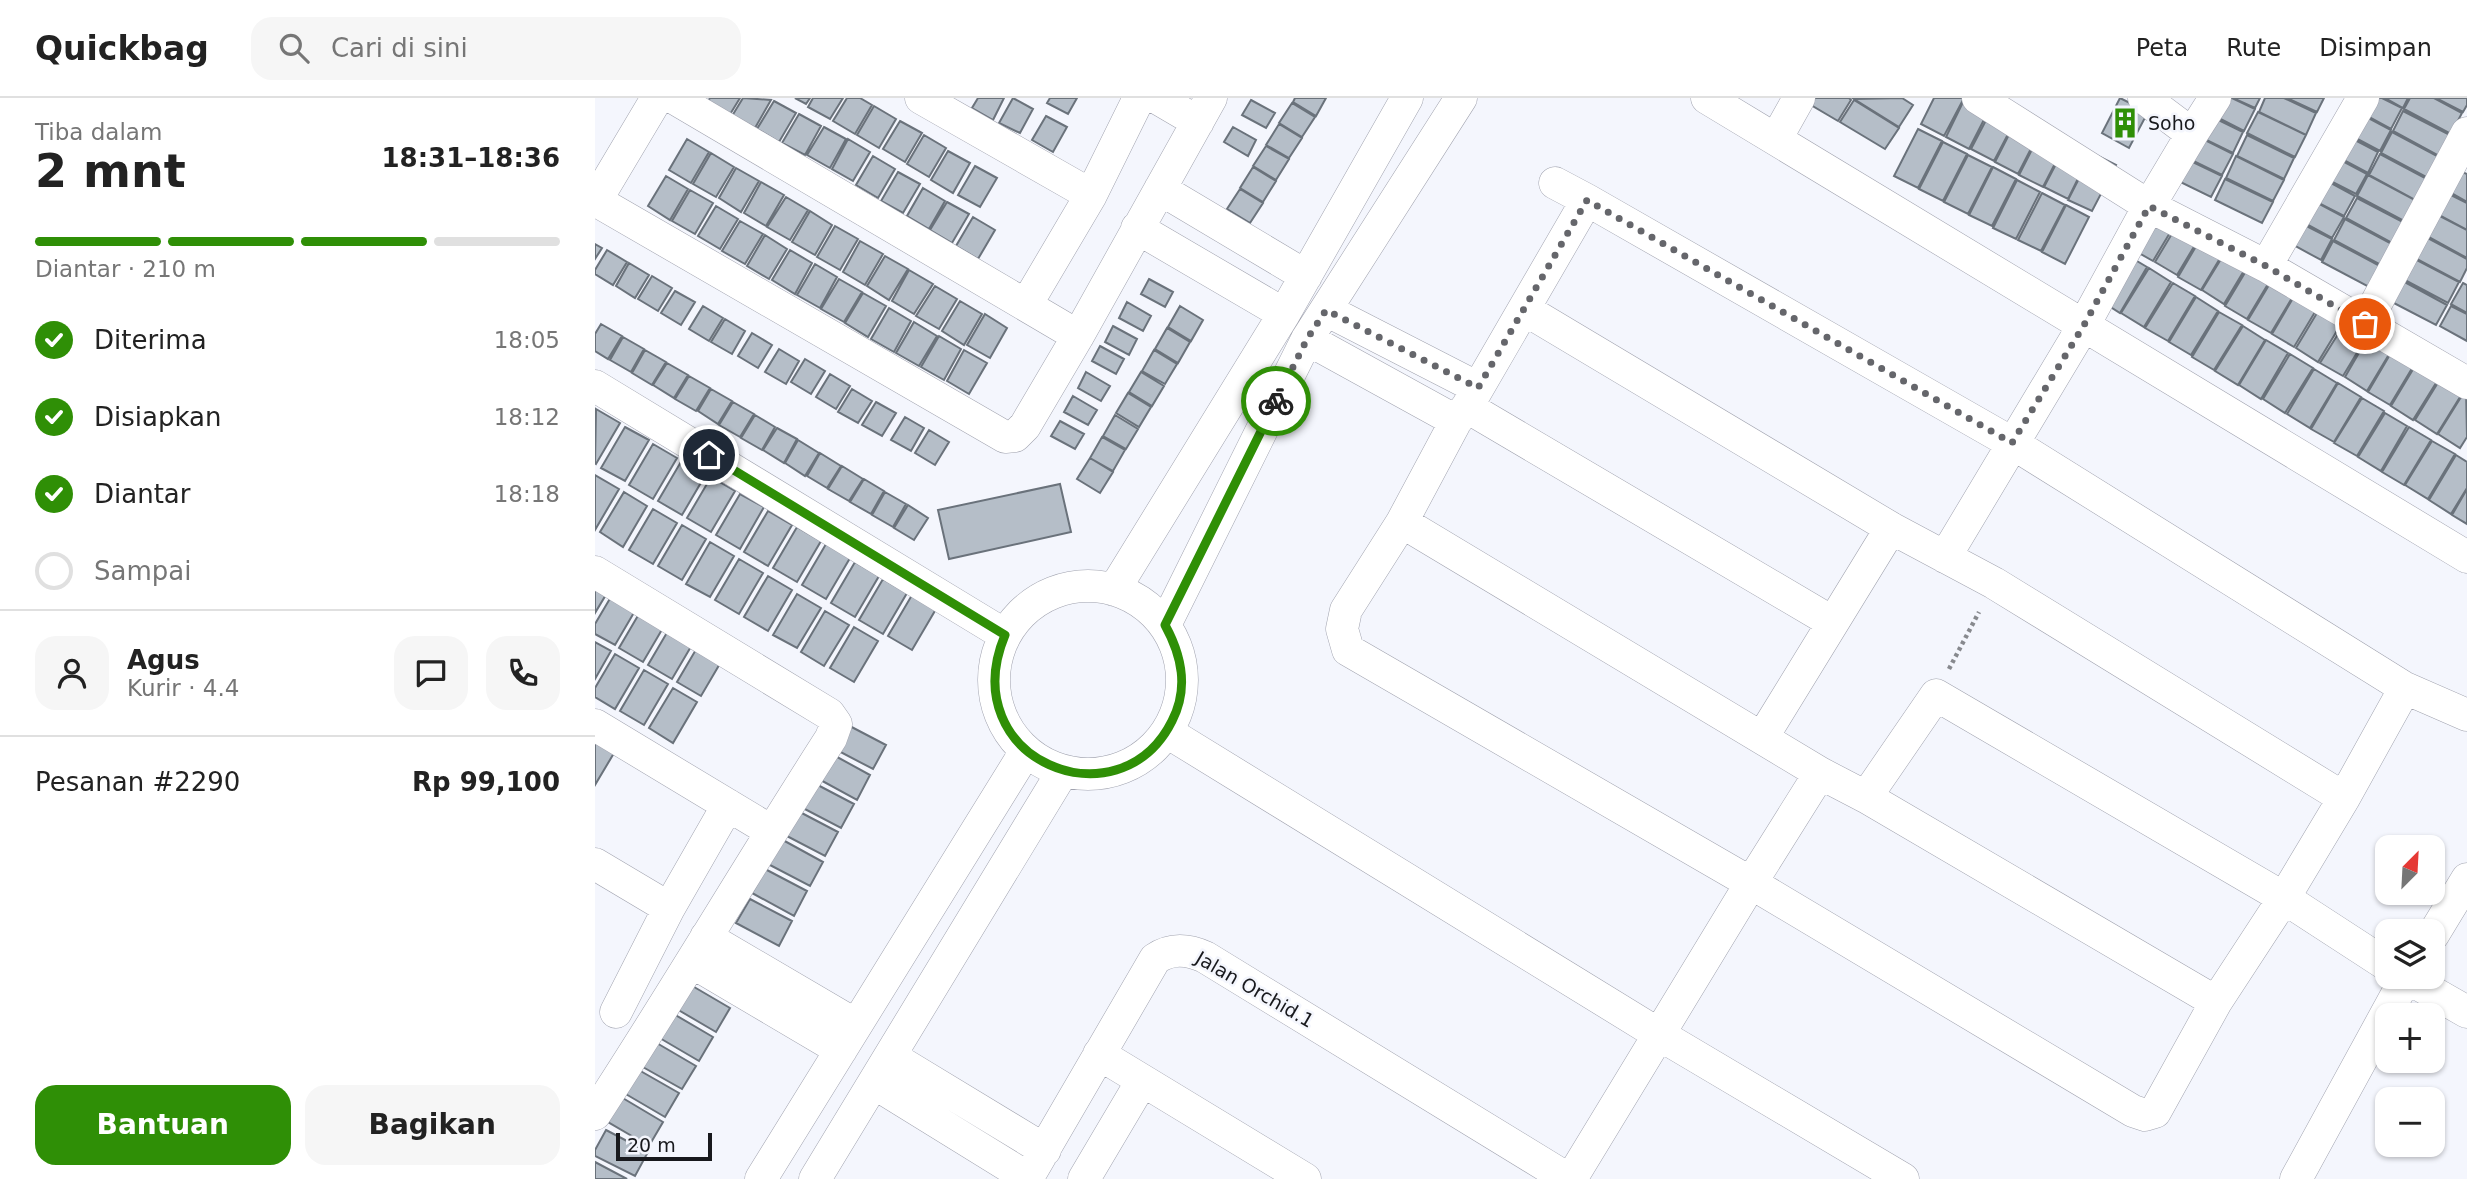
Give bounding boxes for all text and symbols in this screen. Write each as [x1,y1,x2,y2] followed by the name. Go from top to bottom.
[251,17,741,80] search box
[35,29,209,68] text: Quickbag
[275,29,313,67] icon: search
[331,33,468,63] text: Cari di sini
[2136,34,2188,62] text: Peta
[2226,34,2281,62] text: Rute
[2319,34,2432,62] text: Disimpan
[2108,106,2142,140] building icon: Soho
[2148,112,2195,134] place label: Soho
[35,119,162,145] text: Tiba dalam
[381,143,560,173] text: 18:31–18:36
[35,144,186,198] text: 2 mnt
[35,256,216,282] text: Diantar · 210 m
[2335,294,2395,354] pin
[2346,305,2384,343] icon: bag
[35,321,73,359] icon: check
[94,325,207,355] text: Diterima
[494,327,560,353] text: 18:05
[1241,366,1311,436] courier
[1257,382,1295,420] icon: bike
[35,398,73,436] icon: check
[94,402,221,432] text: Disiapkan
[494,404,560,430] text: 18:12
[679,425,739,485] pin
[690,436,728,474] icon: home
[35,475,73,513] icon: check
[94,479,190,509] text: Diantar
[494,481,560,507] text: 18:18
[94,556,191,586] text: Sampai
[35,636,109,710] button: person
[394,636,468,710] button: chat
[486,636,560,710] button: phone
[127,645,200,675] text: Agus
[127,675,239,701] text: Kurir · 4.4
[35,767,240,797] text: Pesanan #2290
[412,767,560,797] text: Rp 99,100
[2375,835,2445,905] north arrow
[2375,835,2445,1157] map controls
[2375,919,2445,989] button: layers
[1191,946,1318,1032] street label: Jalan Orchid.1
[2375,1003,2445,1073] button: +
[35,1085,291,1165] button: Bantuan
[305,1085,560,1165] button: Bagikan
[2375,1087,2445,1157] button: −
[616,1130,712,1162] scale bar
[627,1134,676,1156] text: 20 m

